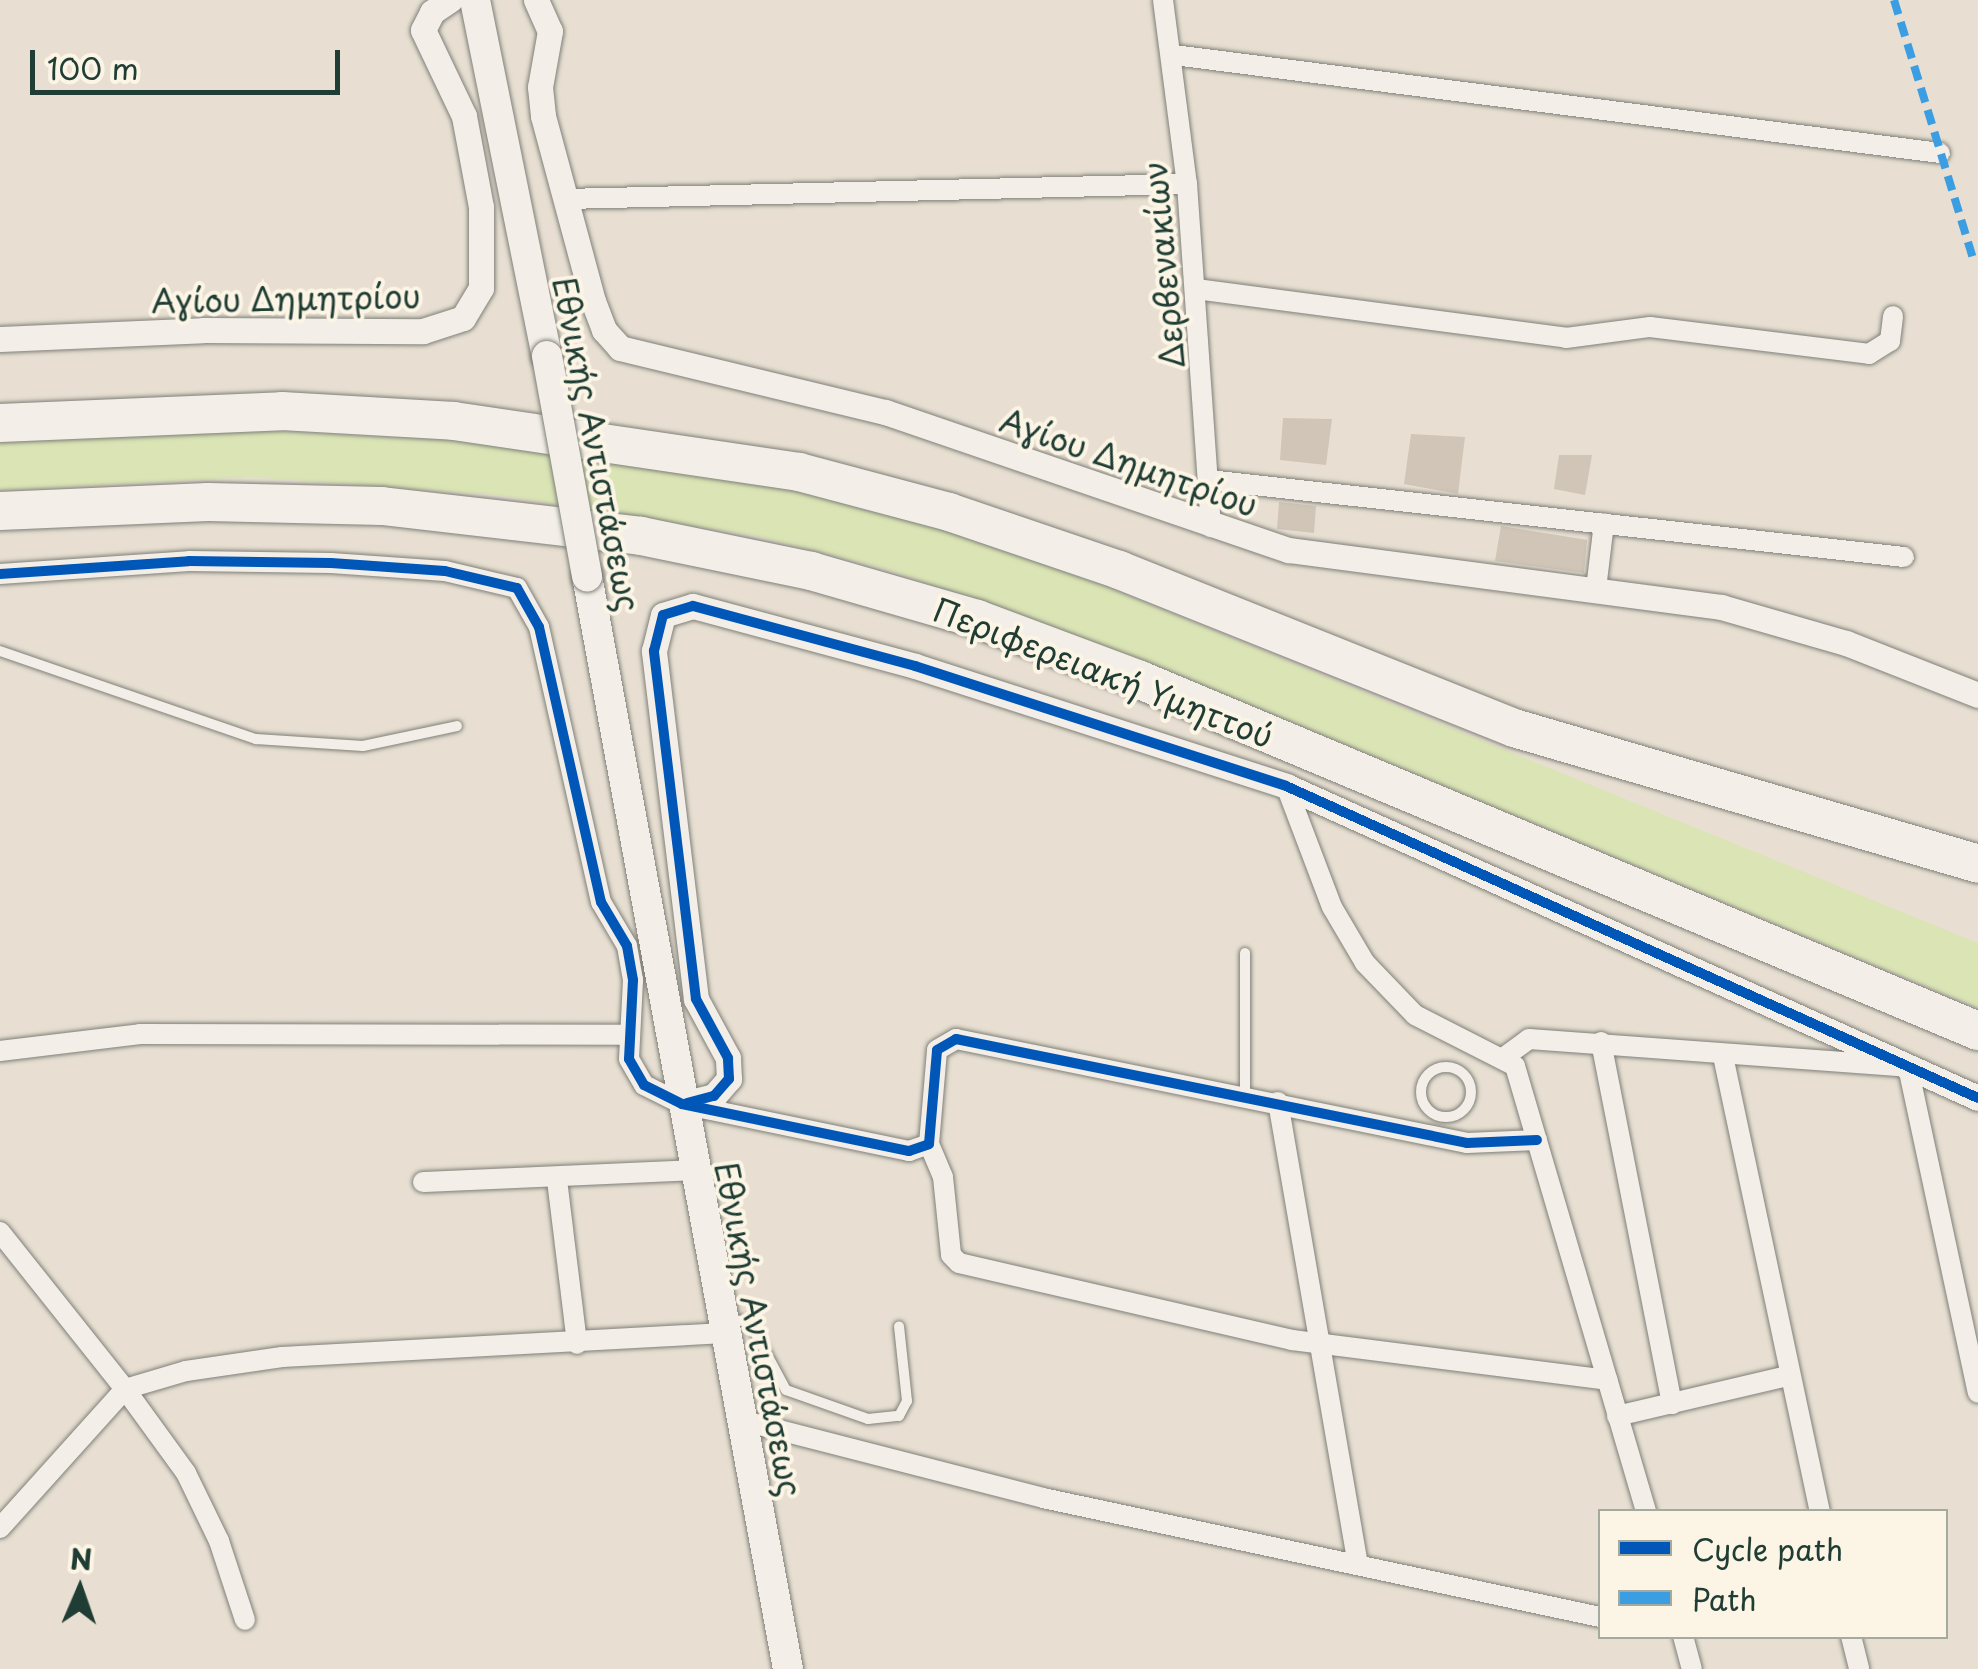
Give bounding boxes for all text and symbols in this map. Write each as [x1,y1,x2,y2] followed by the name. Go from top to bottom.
[35,30,345,92] scale bar
[47,45,139,90] text: 100 m
[1135,160,1191,370] street label: Δερβενακίων
[546,273,648,615] street label: Εθνικής Αντιστάσεως
[151,276,421,320] street label: Αγίου Δημητρίου
[996,400,1262,524] street label: Αγίου Δημητρίου
[927,589,1279,755] street label: Περιφερειακή Υμηττού
[708,1158,810,1500] street label: Εθνικής Αντιστάσεως
[1598,1509,1948,1639] legend
[1692,1526,1843,1571] text: Cycle path
[69,1537,93,1580] text: N
[30,1539,130,1639] north arrow
[1692,1576,1757,1621] text: Path

